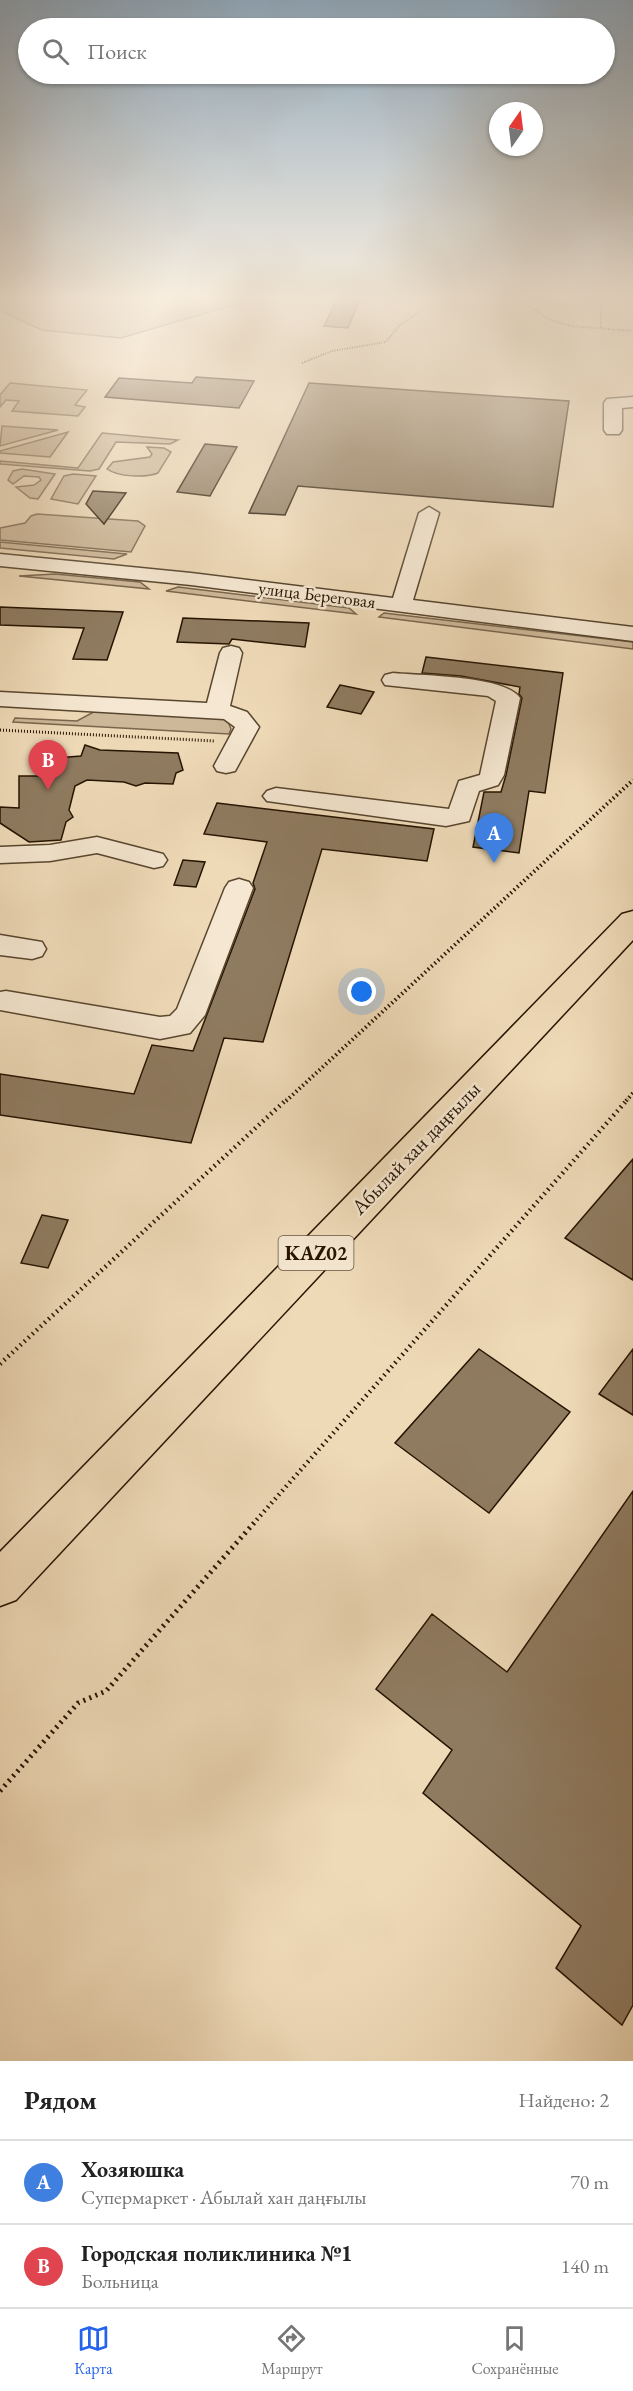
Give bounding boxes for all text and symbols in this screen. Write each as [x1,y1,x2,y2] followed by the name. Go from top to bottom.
[18,18,615,84] search box
[39,35,72,68] icon: search
[87,37,147,66] text: Поиск
[489,102,543,156] north arrow
[257,576,377,613] street label: улица Береговая
[28,740,68,790] pin: B
[474,814,514,863] pin: A
[347,977,376,1006] your location
[345,1075,486,1221] street label: Абылай хан даңғылы
[278,1236,354,1270] road number: KАZ02
[24,2083,97,2117] text: Рядом
[518,2087,609,2113] text: Найдено: 2
[81,2155,184,2184] text: Хозяюшка
[36,2169,51,2195] text: A
[570,2169,609,2195] text: 70 m
[81,2184,367,2210] text: Супермаркет · Абылай хан даңғылы
[81,2239,352,2268] text: Городская поликлиника №1
[37,2253,50,2279] text: B
[561,2253,609,2279] text: 140 m
[81,2268,159,2294] text: Больница
[74,2322,113,2379] tab: Карта
[261,2322,323,2379] tab: Маршрут
[471,2322,559,2379] tab: Сохранённые

